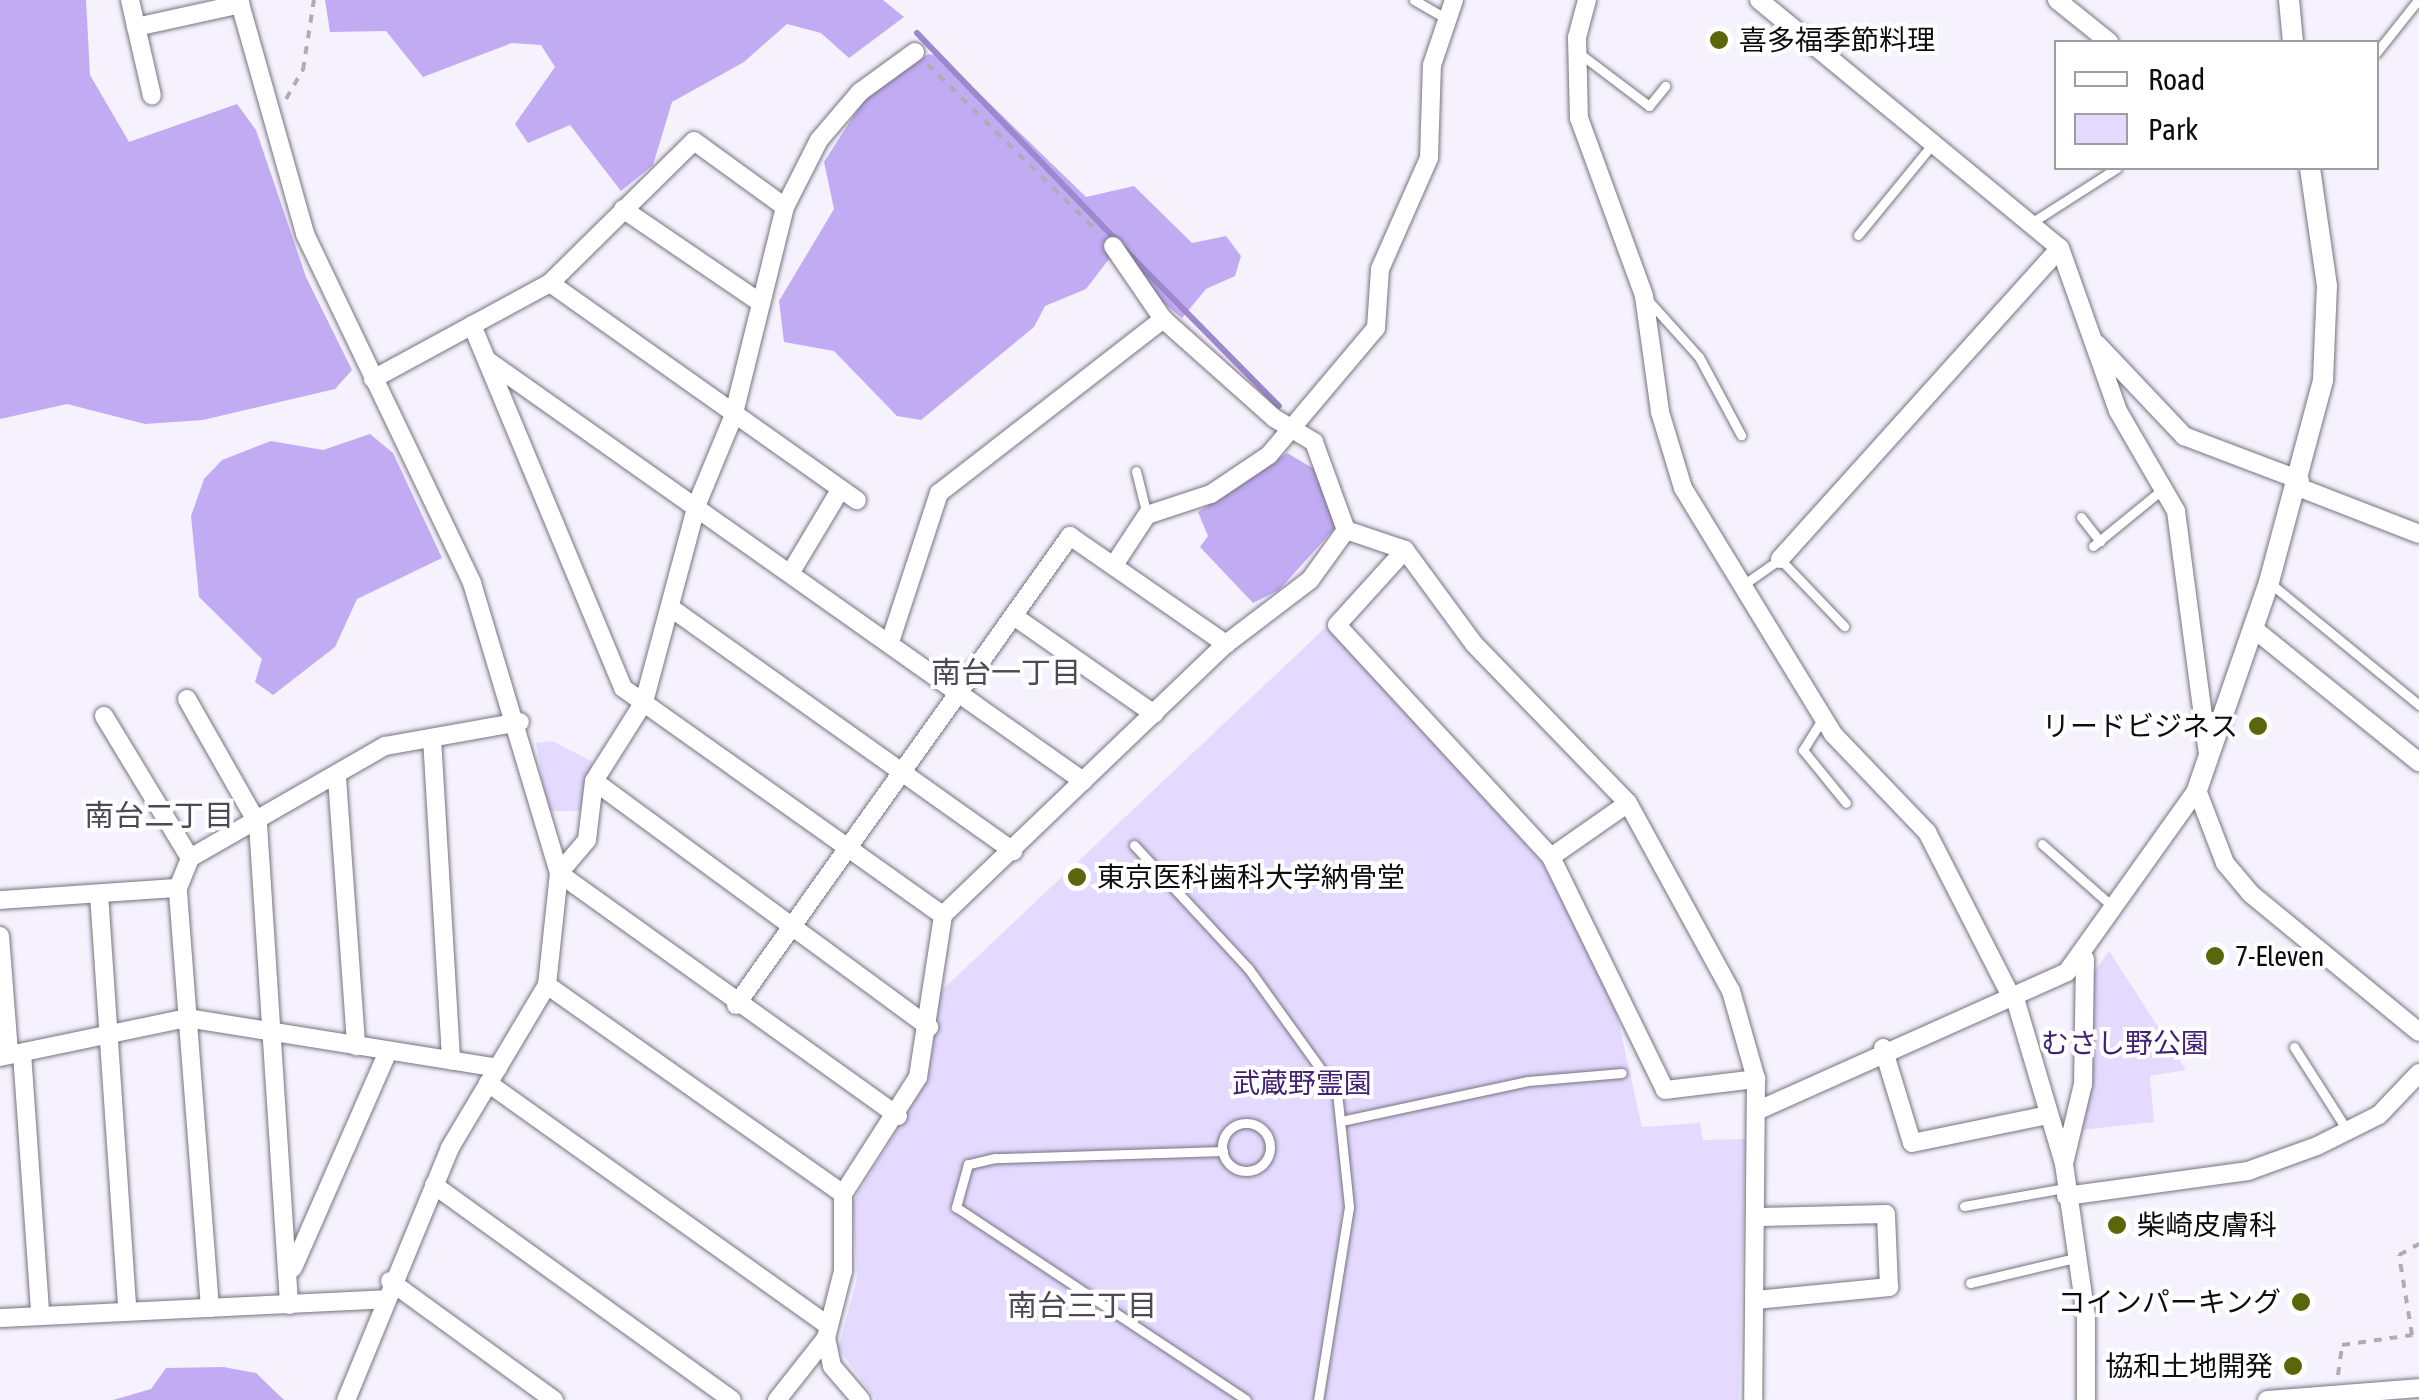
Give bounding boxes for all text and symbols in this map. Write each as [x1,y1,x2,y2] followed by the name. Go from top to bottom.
[1739,23,1935,57] place label: 喜多福季節料理
[1708,29,1730,51] marker: 喜多福季節料理
[2054,40,2379,170] legend
[2148,62,2205,96] text: Road
[2148,112,2198,146] text: Park
[931,654,1081,690] district label: 南台一丁目
[2042,709,2238,743] place label: リードビジネス
[2247,715,2269,737] marker: リードビジネス
[84,797,234,833] district label: 南台二丁目
[1097,860,1405,894] place label: 東京医科歯科大学納骨堂
[1066,866,1088,888] marker: 東京医科歯科大学納骨堂
[2235,939,2324,973] place label: 7-Eleven
[2204,945,2226,967] marker: 7-Eleven
[2041,1026,2209,1060] park label: むさし野公園
[1232,1066,1372,1100] park label: 武蔵野霊園
[2137,1208,2277,1242] place label: 柴崎皮膚科
[2106,1214,2128,1236] marker: 柴崎皮膚科
[2057,1285,2281,1319] place label: コインパーキング
[1007,1287,1157,1323] district label: 南台三丁目
[2290,1291,2312,1313] marker: コインパーキング
[2105,1349,2273,1383] place label: 協和土地開発
[2282,1355,2304,1377] marker: 協和土地開発

